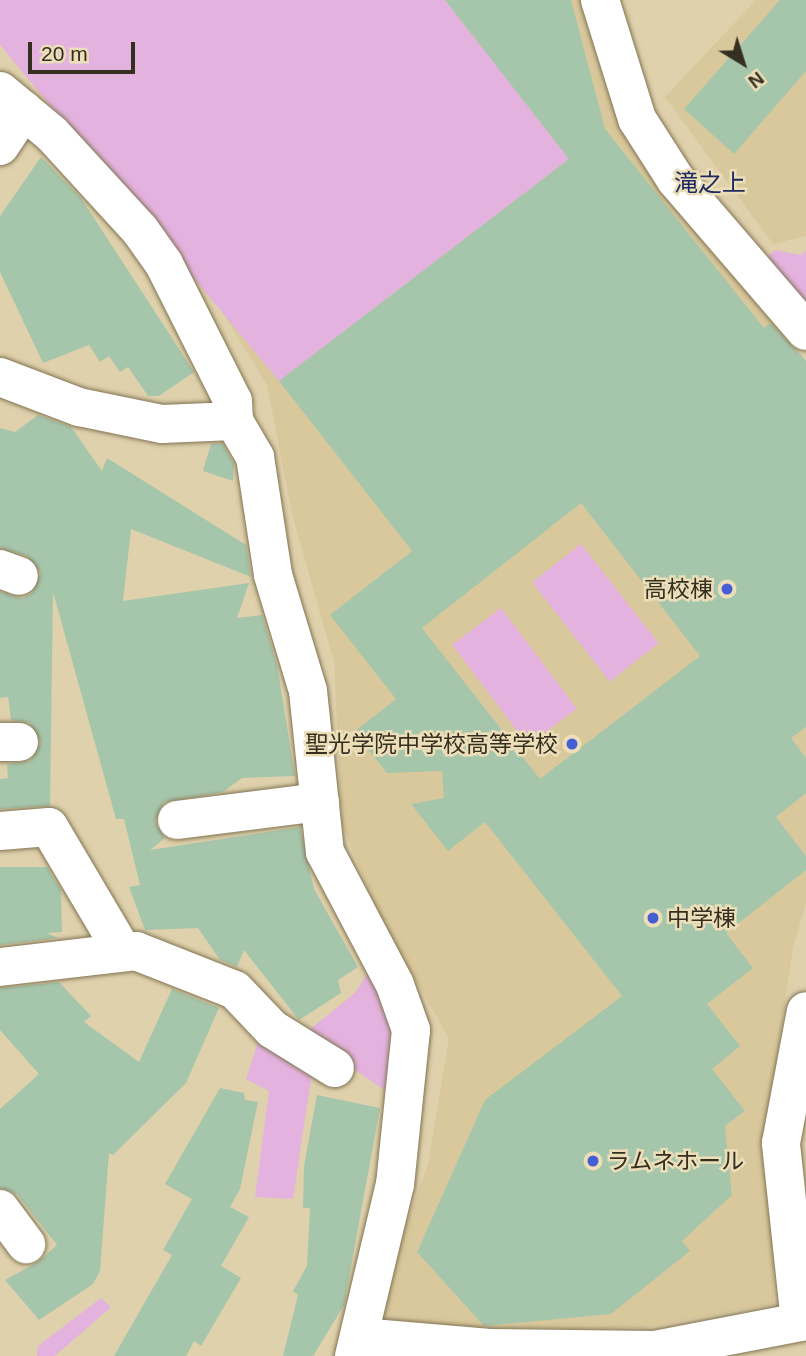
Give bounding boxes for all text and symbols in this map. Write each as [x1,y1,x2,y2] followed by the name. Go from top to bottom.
[32,28,138,72] scale bar
[708,28,778,98] north arrow
[41,42,88,65] text: 20 m
[744,67,768,92] text: N
[674,169,746,197] district label: 滝之上
[644,575,713,603] place label: 高校棟
[719,581,735,597] marker: 高校棟
[305,730,558,758] place label: 聖光学院中学校高等学校
[564,736,580,752] marker: 聖光学院中学校高等学校
[667,904,736,932] place label: 中学棟
[645,910,661,926] marker: 中学棟
[607,1147,745,1175] place label: ラムネホール
[585,1153,601,1169] marker: ラムネホール

